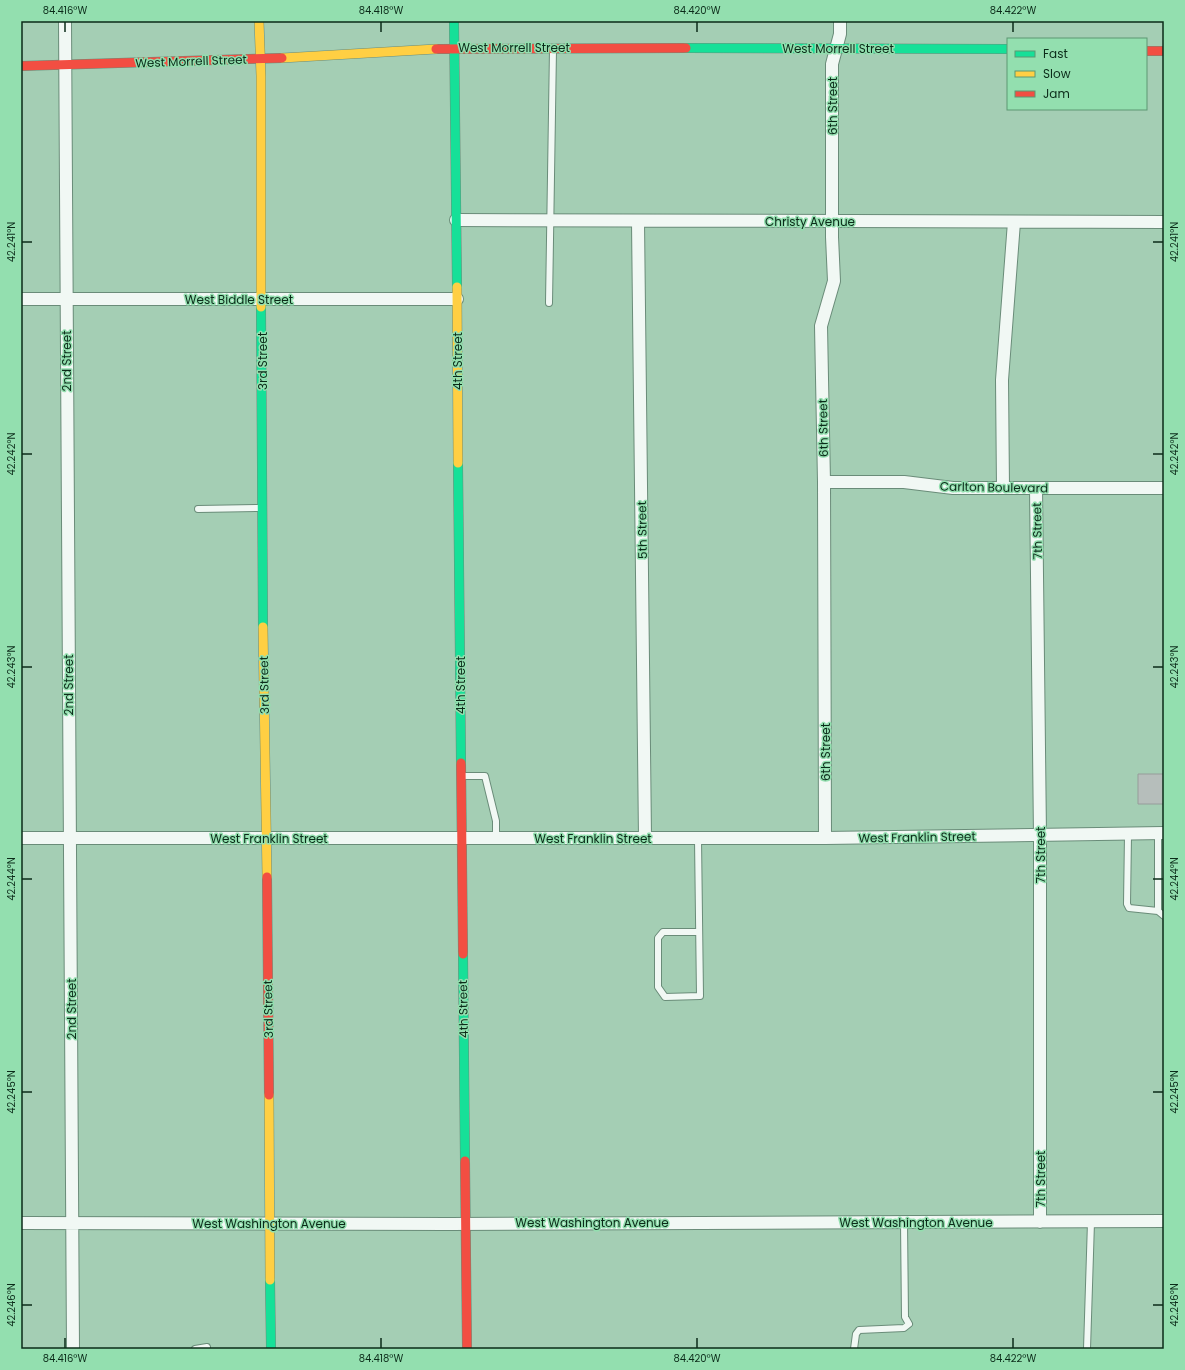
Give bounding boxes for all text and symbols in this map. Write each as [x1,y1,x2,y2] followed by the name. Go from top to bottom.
[43,3,87,18] text: 84.416°W
[359,3,403,18] text: 84.418°W
[674,3,721,18] text: 84.420°W
[990,3,1036,18] text: 84.422°W
[1007,38,1147,110] legend
[458,39,570,56] street label: West Morrell Street
[782,40,894,57] street label: West Morrell Street
[1043,45,1068,62] text: Fast
[135,51,247,71] street label: West Morrell Street
[1043,65,1071,82] text: Slow
[824,77,841,135] street label: 6th Street
[1043,85,1070,102] text: Jam
[765,213,855,230] street label: Christy Avenue
[4,222,19,262] text: 42.241°N
[1167,222,1182,262] text: 42.241°N
[185,291,293,308] street label: West Biddle Street
[58,330,75,392] street label: 2nd Street
[254,332,271,390] street label: 3rd Street
[449,332,466,390] street label: 4th Street
[814,399,832,457] street label: 6th Street
[4,432,19,476] text: 42.242°N
[1167,432,1182,476] text: 42.242°N
[940,478,1048,496] street label: Carlton Boulevard
[633,501,651,559] street label: 5th Street
[1028,502,1046,560] street label: 7th Street
[4,645,19,689] text: 42.243°N
[1167,645,1182,689] text: 42.243°N
[60,654,77,716] street label: 2nd Street
[255,656,273,714] street label: 3rd Street
[452,656,469,714] street label: 4th Street
[817,723,834,781] street label: 6th Street
[858,827,976,847] street label: West Franklin Street
[1032,827,1049,883] street label: 7th Street
[210,830,328,847] street label: West Franklin Street
[534,830,652,847] street label: West Franklin Street
[4,857,19,901] text: 42.244°N
[1167,857,1182,901] text: 42.244°N
[63,978,80,1040] street label: 2nd Street
[259,980,277,1038] street label: 3rd Street
[454,980,472,1038] street label: 4th Street
[4,1070,19,1114] text: 42.245°N
[1167,1070,1182,1114] text: 42.245°N
[1032,1151,1049,1207] street label: 7th Street
[515,1214,669,1231] street label: West Washington Avenue
[839,1214,993,1231] street label: West Washington Avenue
[192,1215,346,1232] street label: West Washington Avenue
[4,1283,19,1327] text: 42.246°N
[1167,1283,1182,1327] text: 42.246°N
[43,1351,87,1366] text: 84.416°W
[359,1351,403,1366] text: 84.418°W
[674,1351,721,1366] text: 84.420°W
[990,1351,1036,1366] text: 84.422°W

